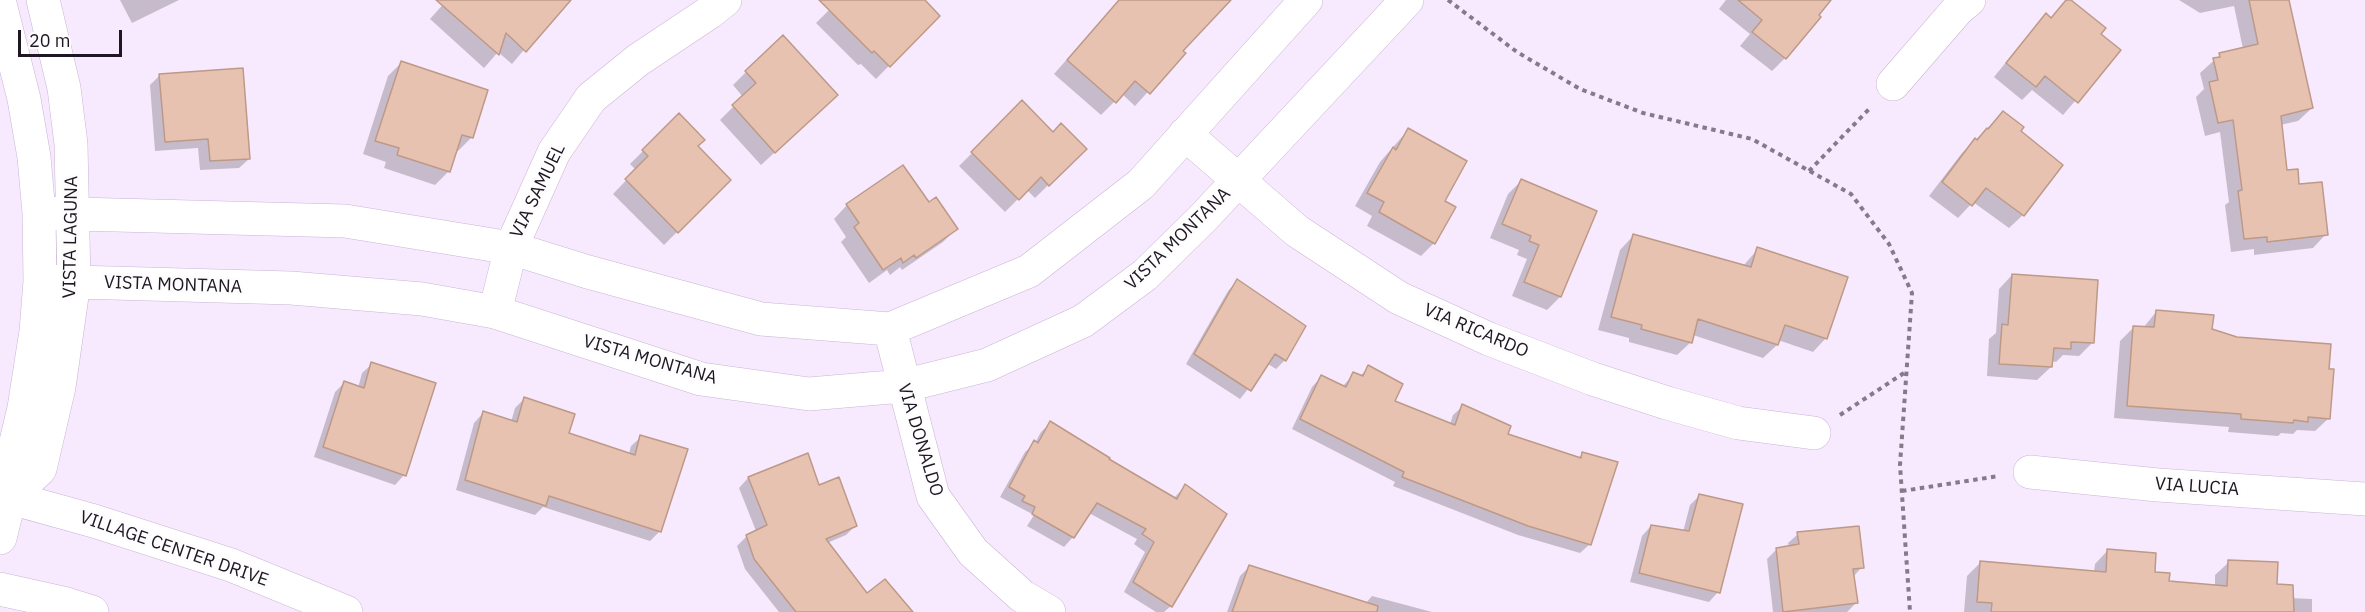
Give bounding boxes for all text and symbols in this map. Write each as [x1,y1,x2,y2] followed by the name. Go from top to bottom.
[21,18,124,56] scale bar
[29,29,71,52] text: 20 m
[506,140,570,242] street label: VIA SAMUEL
[59,175,83,299] street label: VISTA LAGUNA
[1121,183,1235,295] street label: VISTA MONTANA
[104,272,242,298] street label: VISTA MONTANA
[1420,299,1532,363] street label: VIA RICARDO
[581,331,719,389] street label: VISTA MONTANA
[893,381,947,499] street label: VIA DONALDO
[2154,473,2240,501] street label: VIA LUCIA
[77,507,271,591] street label: VILLAGE CENTER DRIVE

